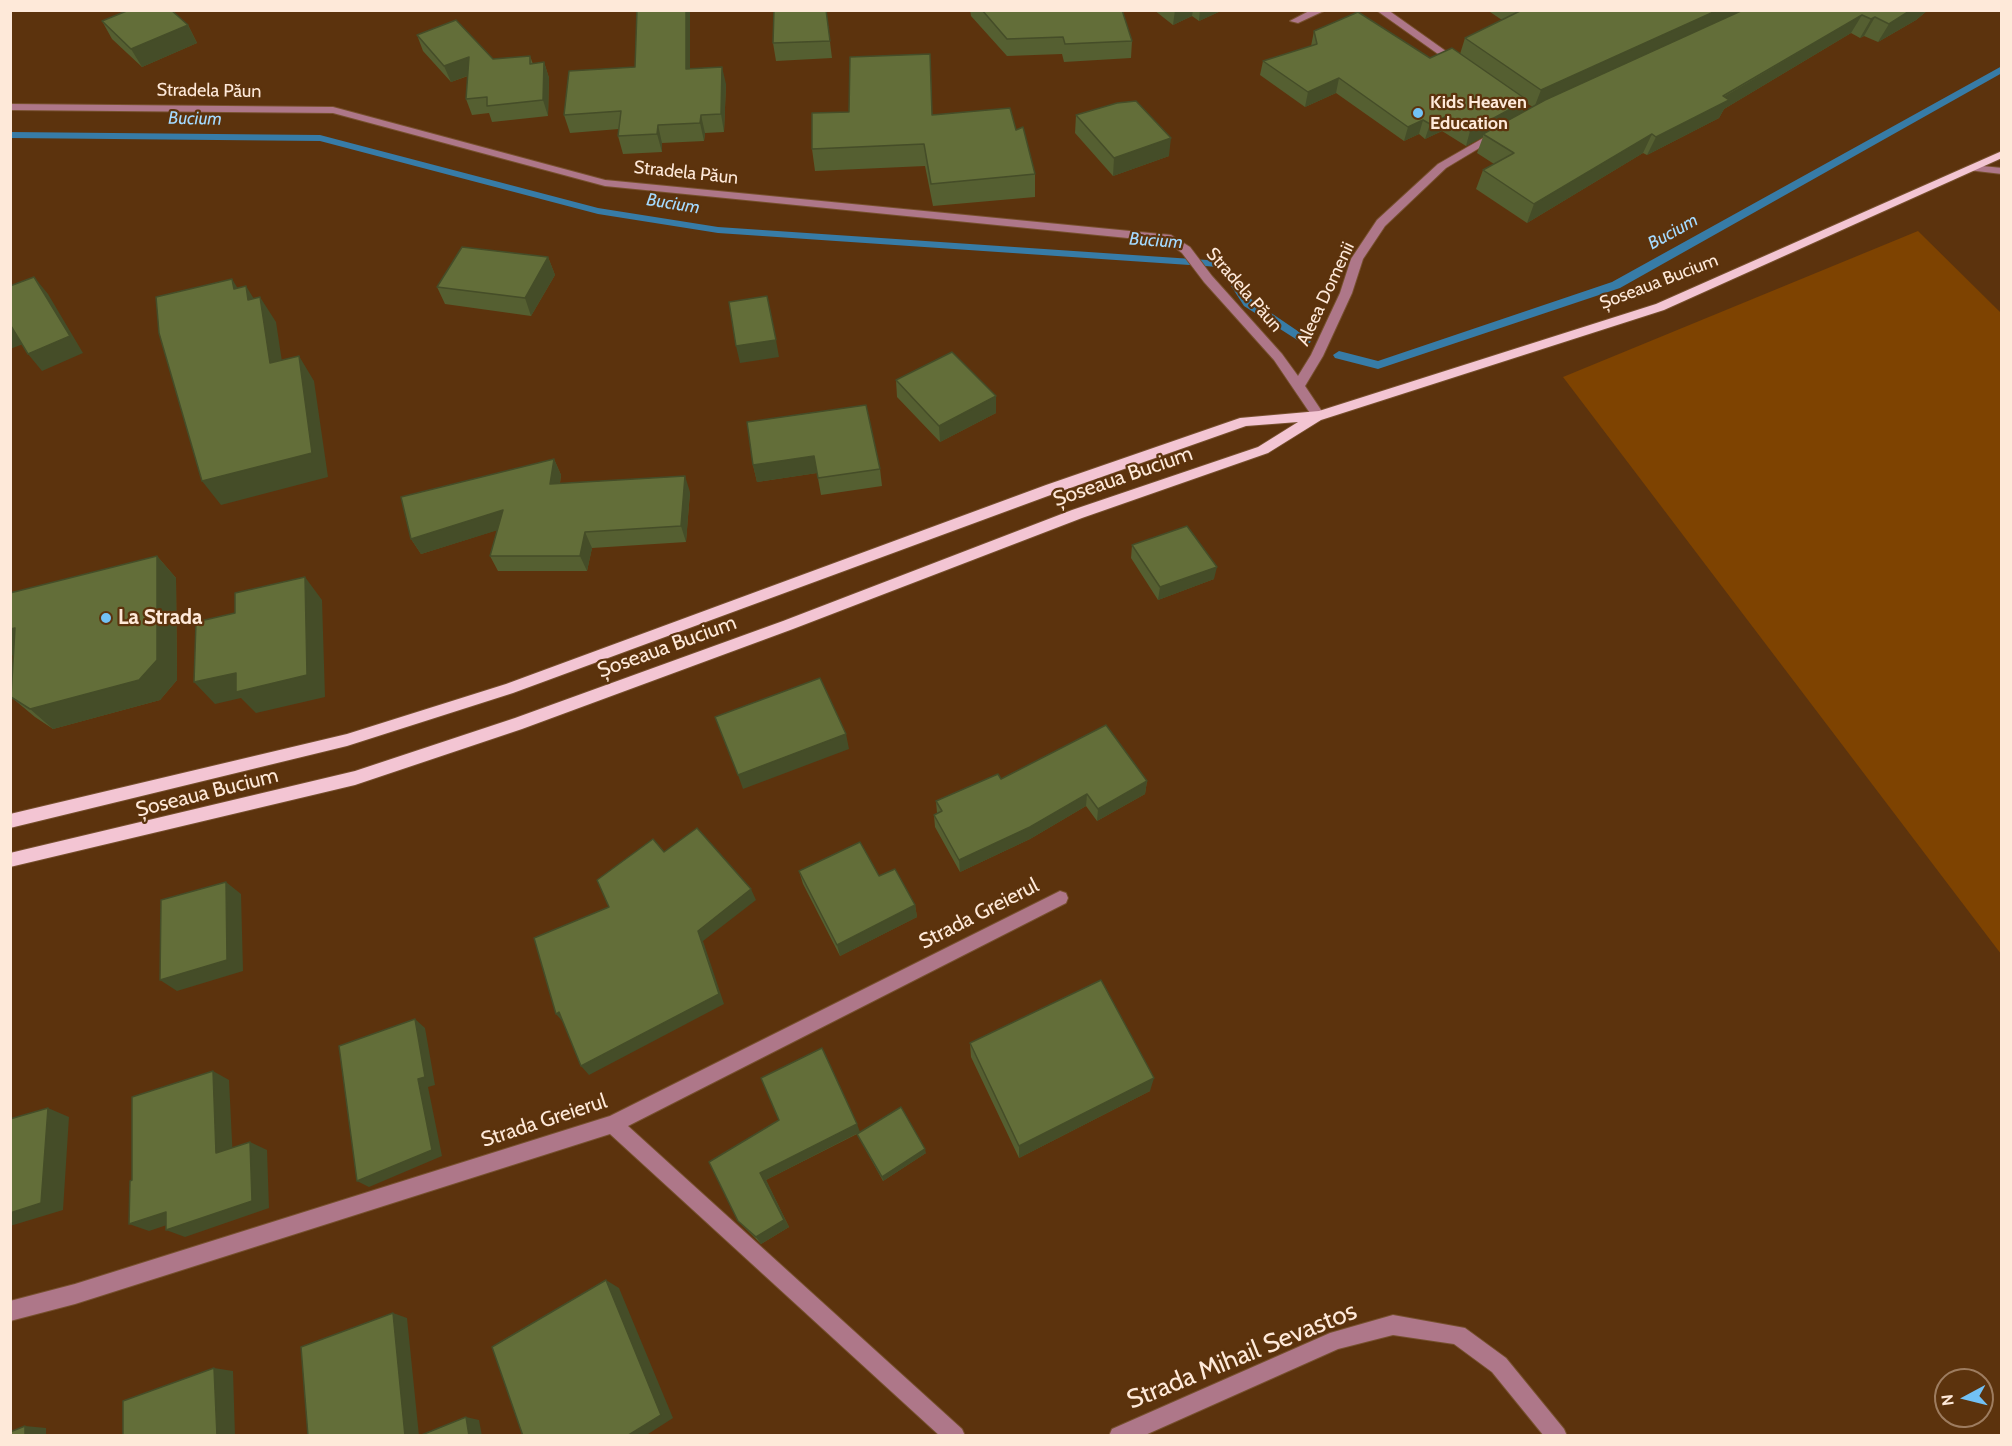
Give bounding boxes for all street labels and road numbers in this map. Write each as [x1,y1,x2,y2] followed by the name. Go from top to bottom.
[156,79,262,103] street label: Stradela Păun
[633,157,739,189] street label: Stradela Păun
[1293,239,1359,349] street label: Aleea Domenii
[1201,243,1287,337] street label: Stradela Păun
[1597,249,1721,315] street label: Șoseaua Bucium
[1050,441,1196,513] street label: Șoseaua Bucium
[594,610,740,684] street label: Șoseaua Bucium
[133,763,281,823] street label: Șoseaua Bucium
[915,873,1043,955] street label: Strada Greierul
[478,1089,610,1153] street label: Strada Greierul
[1122,1296,1362,1416] street label: Strada Mihail Sevastos

